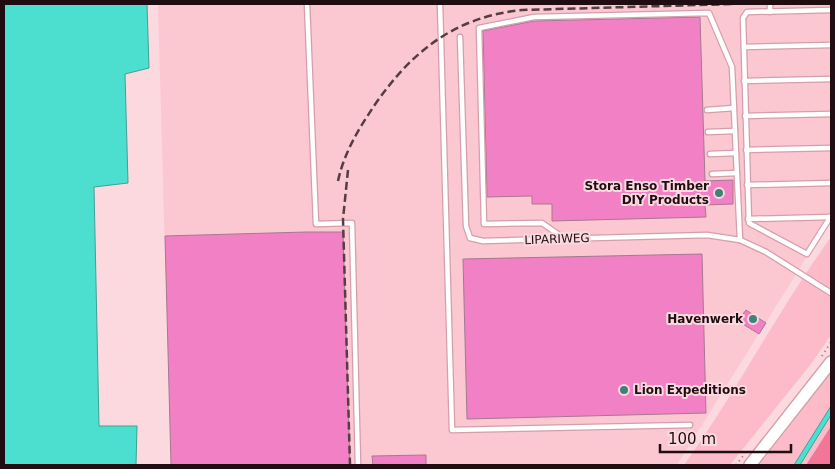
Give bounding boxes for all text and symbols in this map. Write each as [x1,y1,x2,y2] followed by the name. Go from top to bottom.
[584,179,709,207] place label: Stora Enso Timber DIY Products
[713,187,725,199] marker: Stora Enso Timber DIY Products
[524,231,590,247] street label: LIPARIWEG
[667,312,744,326] place label: Havenwerk
[747,313,759,325] marker: Havenwerk
[634,383,746,397] place label: Lion Expeditions
[618,384,630,396] marker: Lion Expeditions
[660,422,791,454] scale bar
[668,430,716,448] text: 100 m

